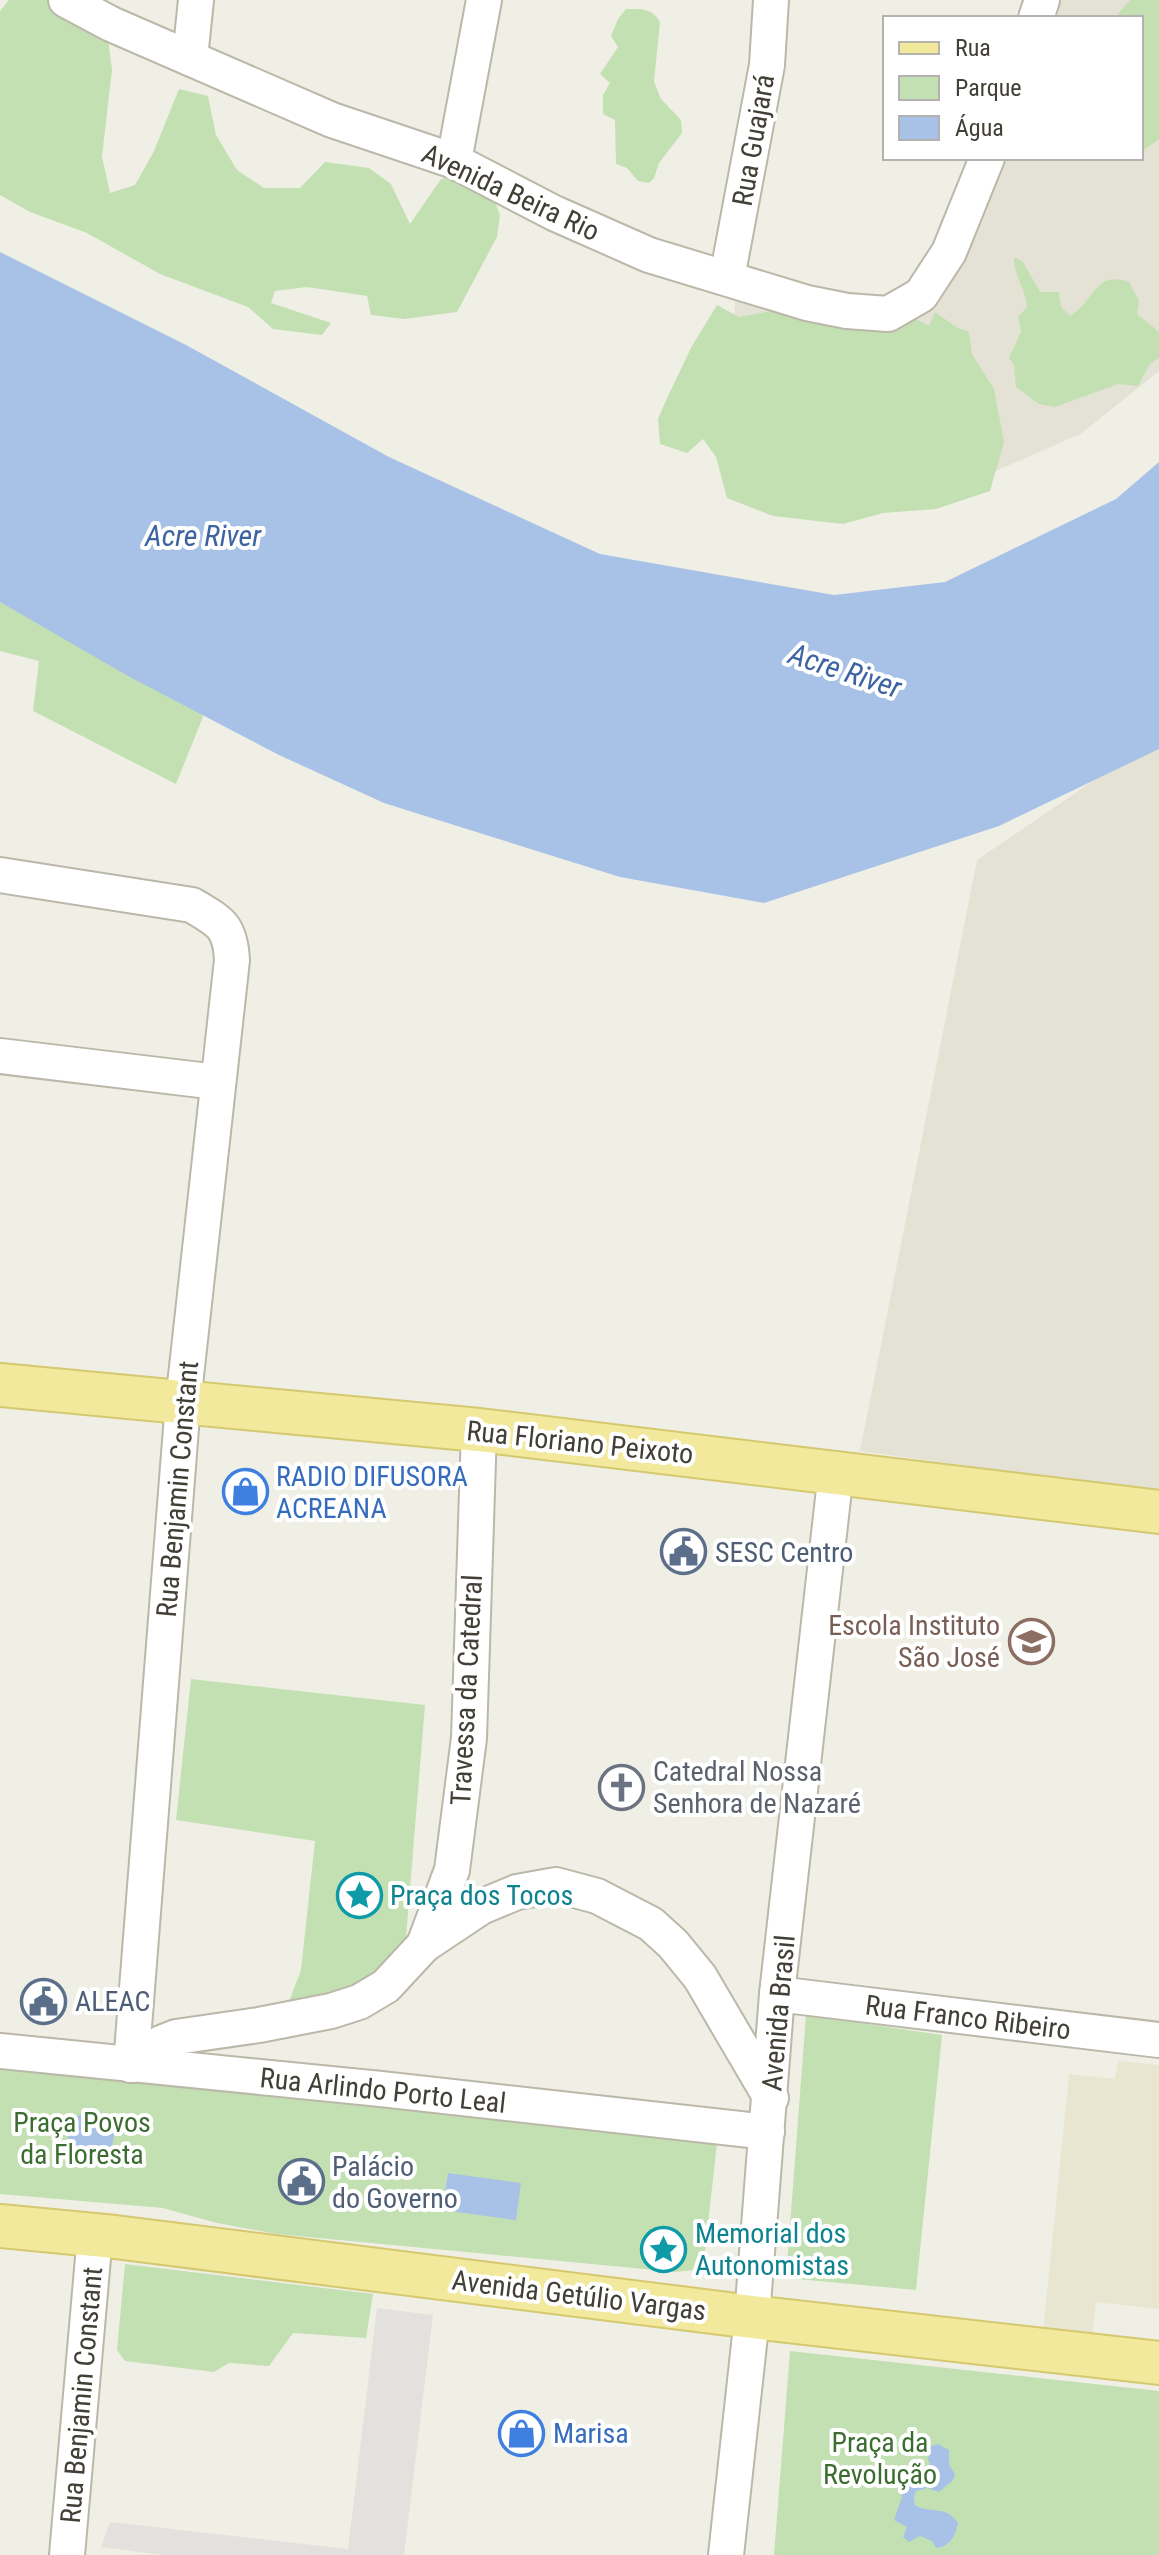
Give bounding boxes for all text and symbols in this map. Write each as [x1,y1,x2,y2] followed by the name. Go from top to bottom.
[883,16,1143,160] legend
[955,34,991,62] text: Rua
[726,72,781,208] street label: Rua Guajará
[955,74,1022,102] text: Parque
[955,114,1004,142] text: Água
[417,137,605,248] street label: Avenida Beira Rio
[144,518,262,553] water label: Acre River
[784,636,907,705] water label: Acre River
[150,1359,205,1619] street label: Rua Benjamin Constant
[465,1414,695,1471] street label: Rua Floriano Peixoto
[276,1460,468,1525] place label: RADIO DIFUSORA ACREANA
[221,1468,269,1516] shop icon: RADIO DIFUSORA ACREANA
[660,1528,708,1576] public building icon: SESC Centro
[715,1536,853,1569] place label: SESC Centro
[444,1574,489,1806] street label: Travessa da Catedral
[828,1609,1000,1674] place label: Escola Instituto São José
[1007,1617,1055,1665] school or university icon: Escola Instituto São José
[653,1755,861,1820] place label: Catedral Nossa Senhora de Nazaré
[598,1763,646,1811] church icon: Catedral Nossa Senhora de Nazaré
[335,1871,383,1919] place icon: Praça dos Tocos
[390,1879,573,1912] place label: Praça dos Tocos
[755,1934,802,2092] street label: Avenida Brasil
[20,1977,68,2025] public building icon: ALEAC
[75,1985,150,2018] place label: ALEAC
[863,1989,1073,2046] street label: Rua Franco Ribeiro
[258,2061,508,2120] street label: Rua Arlindo Porto Leal
[13,2106,151,2171] park label: Praça Povos da Floresta
[332,2150,458,2215] place label: Palácio do Governo
[277,2158,325,2206] public building icon: Palácio do Governo
[695,2217,849,2282] place label: Memorial dos Autonomistas
[640,2225,688,2273] place icon: Memorial dos Autonomistas
[450,2264,708,2327] street label: Avenida Getúlio Vargas
[54,2265,109,2525] street label: Rua Benjamin Constant
[498,2409,546,2457] shop icon: Marisa
[553,2417,629,2450] place label: Marisa
[823,2426,937,2491] park label: Praça da Revolução

